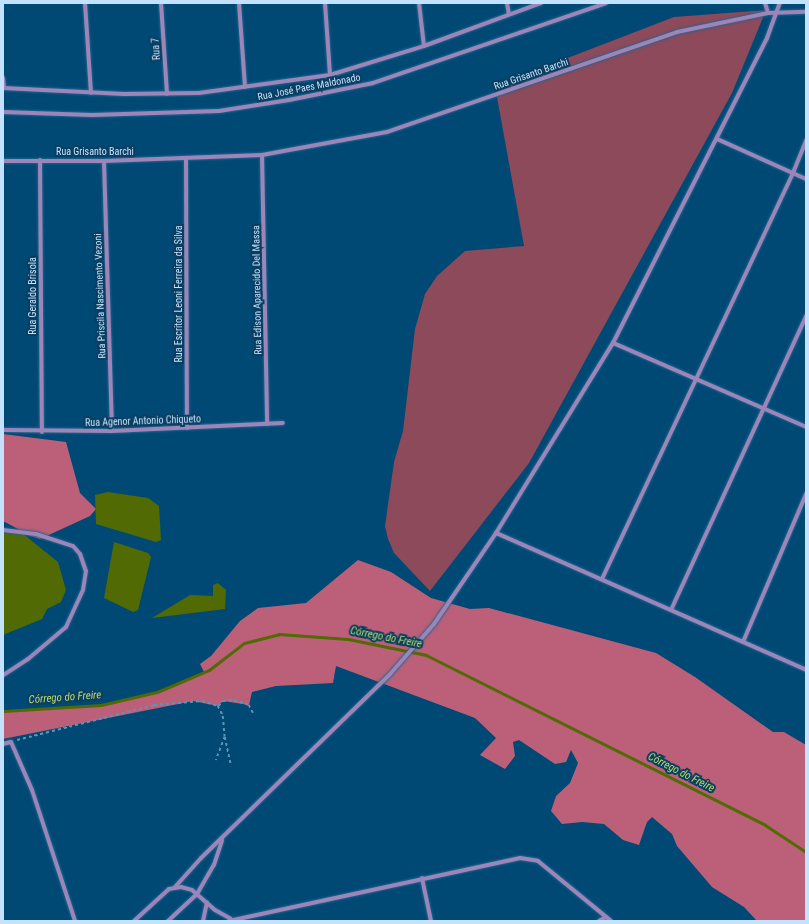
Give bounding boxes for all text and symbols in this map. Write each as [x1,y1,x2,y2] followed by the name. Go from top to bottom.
[149,38,163,60] street label: Rua 7
[492,56,570,92] street label: Rua Grisanto Barchi
[256,71,362,103] street label: Rua José Paes Maldonado
[56,146,134,158] street label: Rua Grisanto Barchi
[250,225,264,355] street label: Rua Edison Aparecido Del Massa
[173,226,185,362] street label: Rua Escritor Leoni Ferreira da Silva
[92,233,108,359] street label: Rua Priscila Nascimento Vezoni
[27,257,39,335] street label: Rua Geraldo Brisola
[85,413,201,429] street label: Rua Agenor Antonio Chiqueto
[349,625,423,651] water label: Córrego do Freire
[28,689,102,707] water label: Córrego do Freire
[646,751,716,795] water label: Córrego do Freire

